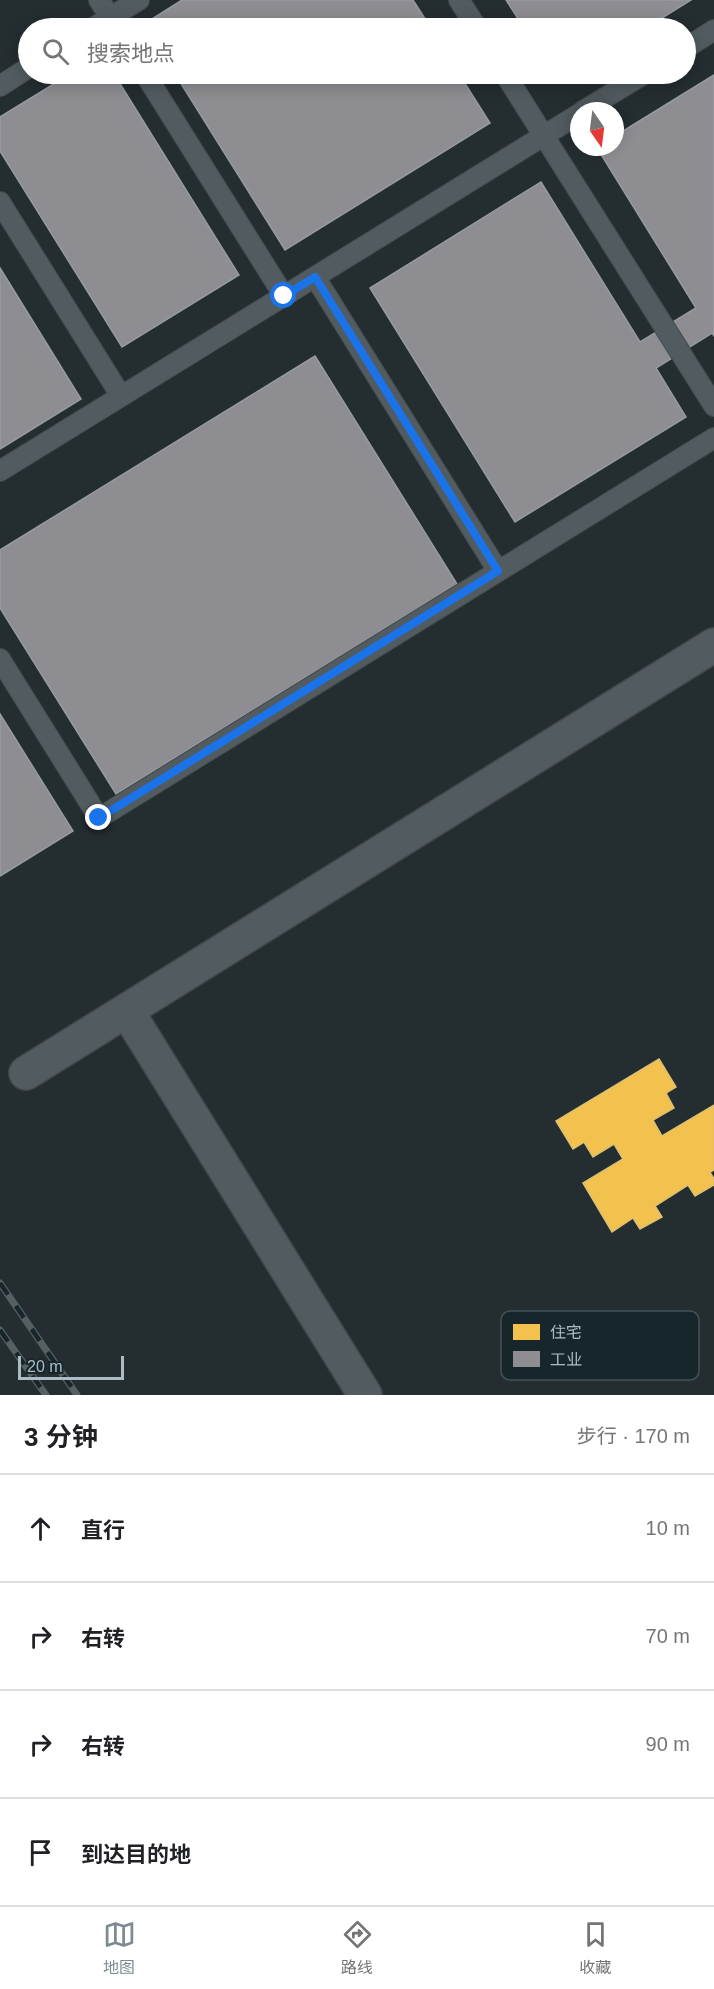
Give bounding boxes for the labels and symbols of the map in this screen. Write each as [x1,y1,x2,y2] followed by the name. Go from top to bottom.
[570,102,624,156] north arrow
[270,282,296,308] route start
[85,804,111,830] route end
[501,1311,699,1380] legend
[550,1324,582,1341] text: 住宅
[550,1351,582,1368] text: 工业
[18,1353,124,1380] scale bar

